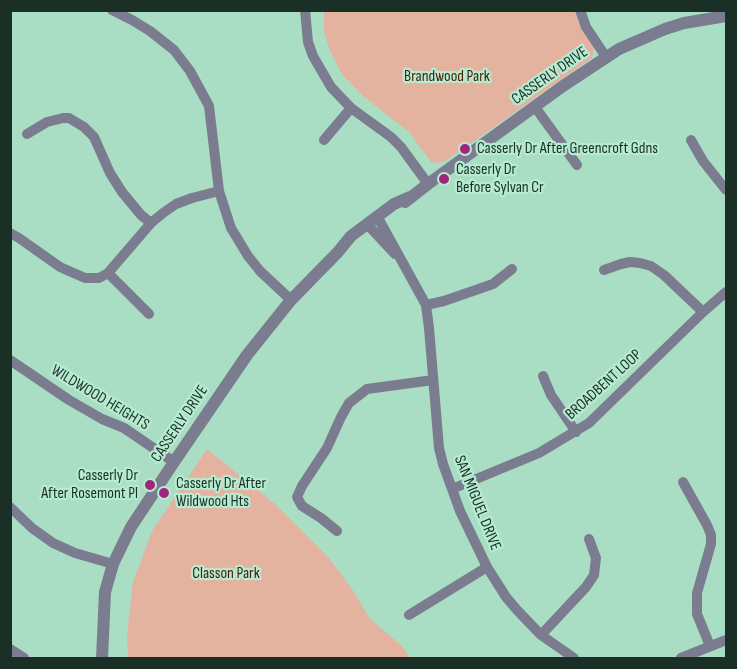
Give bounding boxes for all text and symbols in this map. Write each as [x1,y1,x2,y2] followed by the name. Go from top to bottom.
[508,43,592,109] street label: CASSERLY DRIVE
[404,67,490,87] park label: Brandwood Park
[477,139,658,159] place label: Casserly Dr After Greencroft Gdns
[458,142,472,156] marker: Casserly Dr After Greencroft Gdns
[456,160,544,198] place label: Casserly Dr Before Sylvan Cr
[437,172,451,186] marker: Casserly Dr Before Sylvan Cr
[562,346,646,424] street label: BROADBENT LOOP
[47,361,153,435] street label: WILDWOOD HEIGHTS
[147,382,213,466] street label: CASSERLY DRIVE
[449,453,505,553] street label: SAN MIGUEL DRIVE
[41,466,138,504] place label: Casserly Dr After Rosemont Pl
[176,474,266,512] place label: Casserly Dr After Wildwood Hts
[143,478,157,492] marker: Casserly Dr After Rosemont Pl
[157,486,171,500] marker: Casserly Dr After Wildwood Hts
[192,564,260,584] park label: Classon Park

